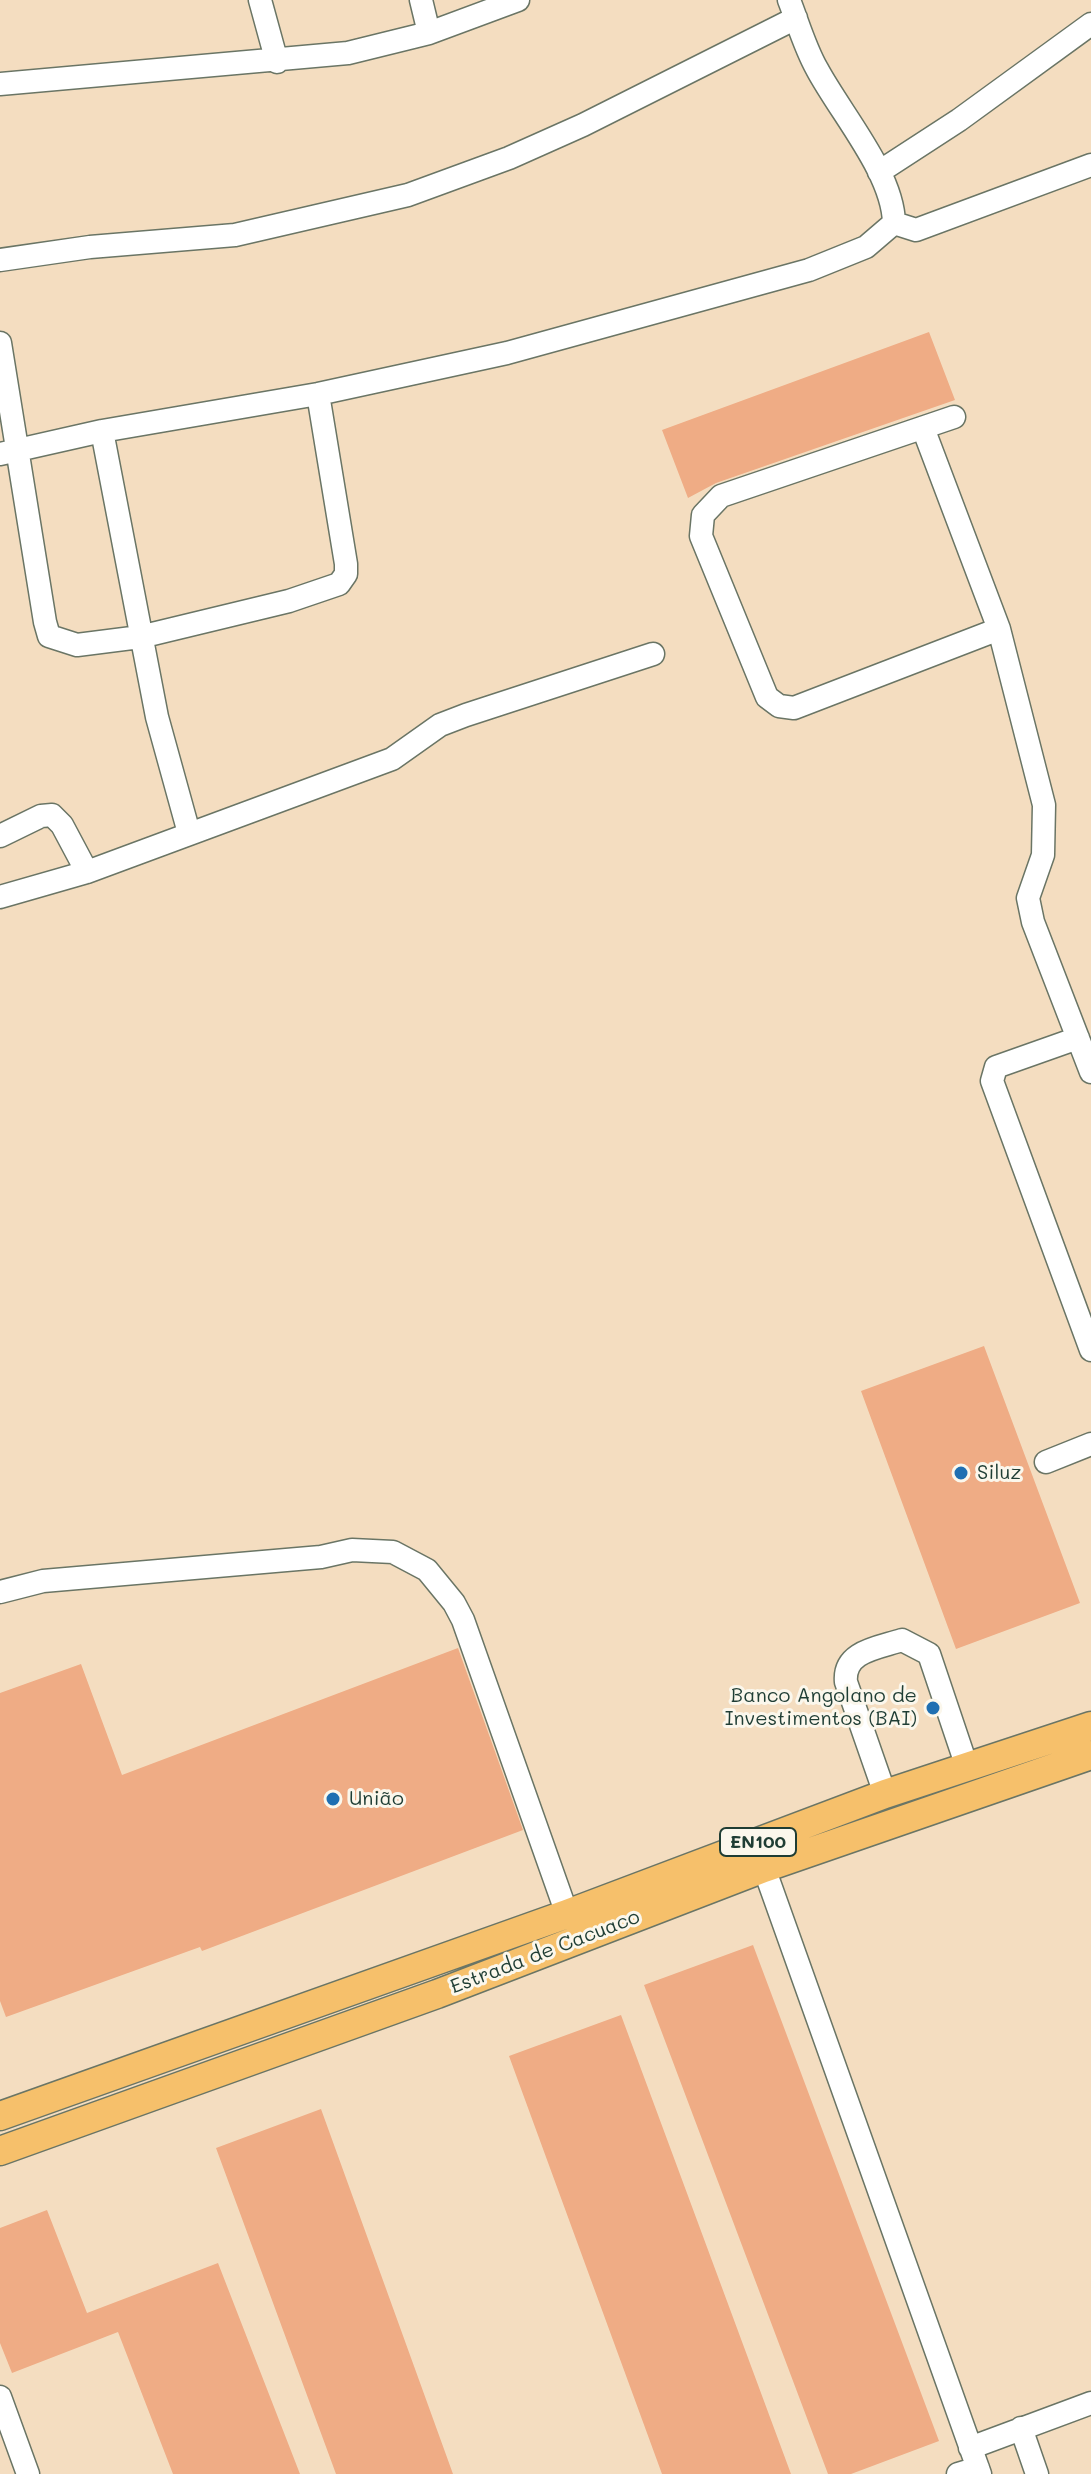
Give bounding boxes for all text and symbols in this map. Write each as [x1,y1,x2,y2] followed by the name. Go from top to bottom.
[977,1461,1021,1485] place label: Siluz
[952,1464,970,1482] marker: Siluz
[725,1684,917,1731] place label: Banco Angolano de Investimentos (BAI)
[924,1699,942,1717] marker: Banco Angolano de Investimentos (BAI)
[349,1787,404,1811] place label: União
[324,1790,342,1808] marker: União
[720,1828,796,1856] road number: EN100
[447,1905,643,1999] street label: Estrada de Cacuaco

